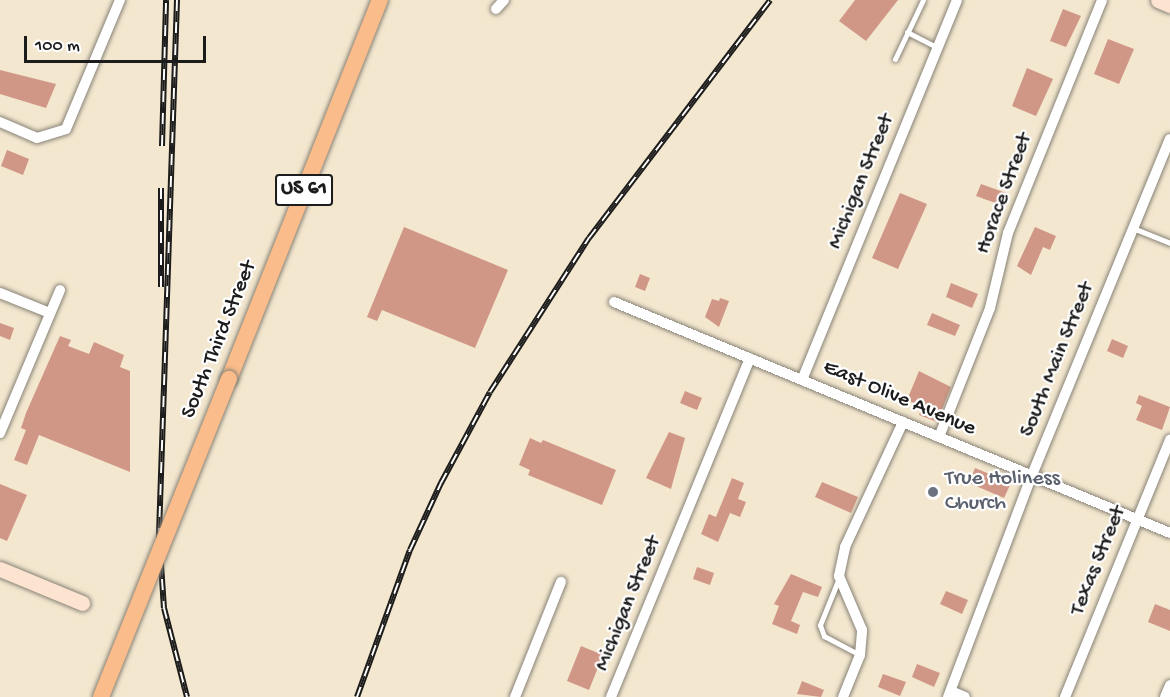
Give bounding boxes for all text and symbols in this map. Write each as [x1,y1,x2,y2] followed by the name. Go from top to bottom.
[27,24,208,62] scale bar
[35,36,80,57] text: 100 m
[823,111,901,253] street label: Michigan Street
[971,130,1039,258] street label: Horace Street
[274,172,334,208] road number: US 61
[176,257,264,423] street label: South Third Street
[1015,279,1101,441] street label: South Main Street
[819,355,979,443] street label: East Olive Avenue
[945,466,1060,518] place label: True Holiness Church
[926,485,940,499] marker: True Holiness Church
[1065,502,1133,620] street label: Texas Street
[590,533,668,675] street label: Michigan Street

